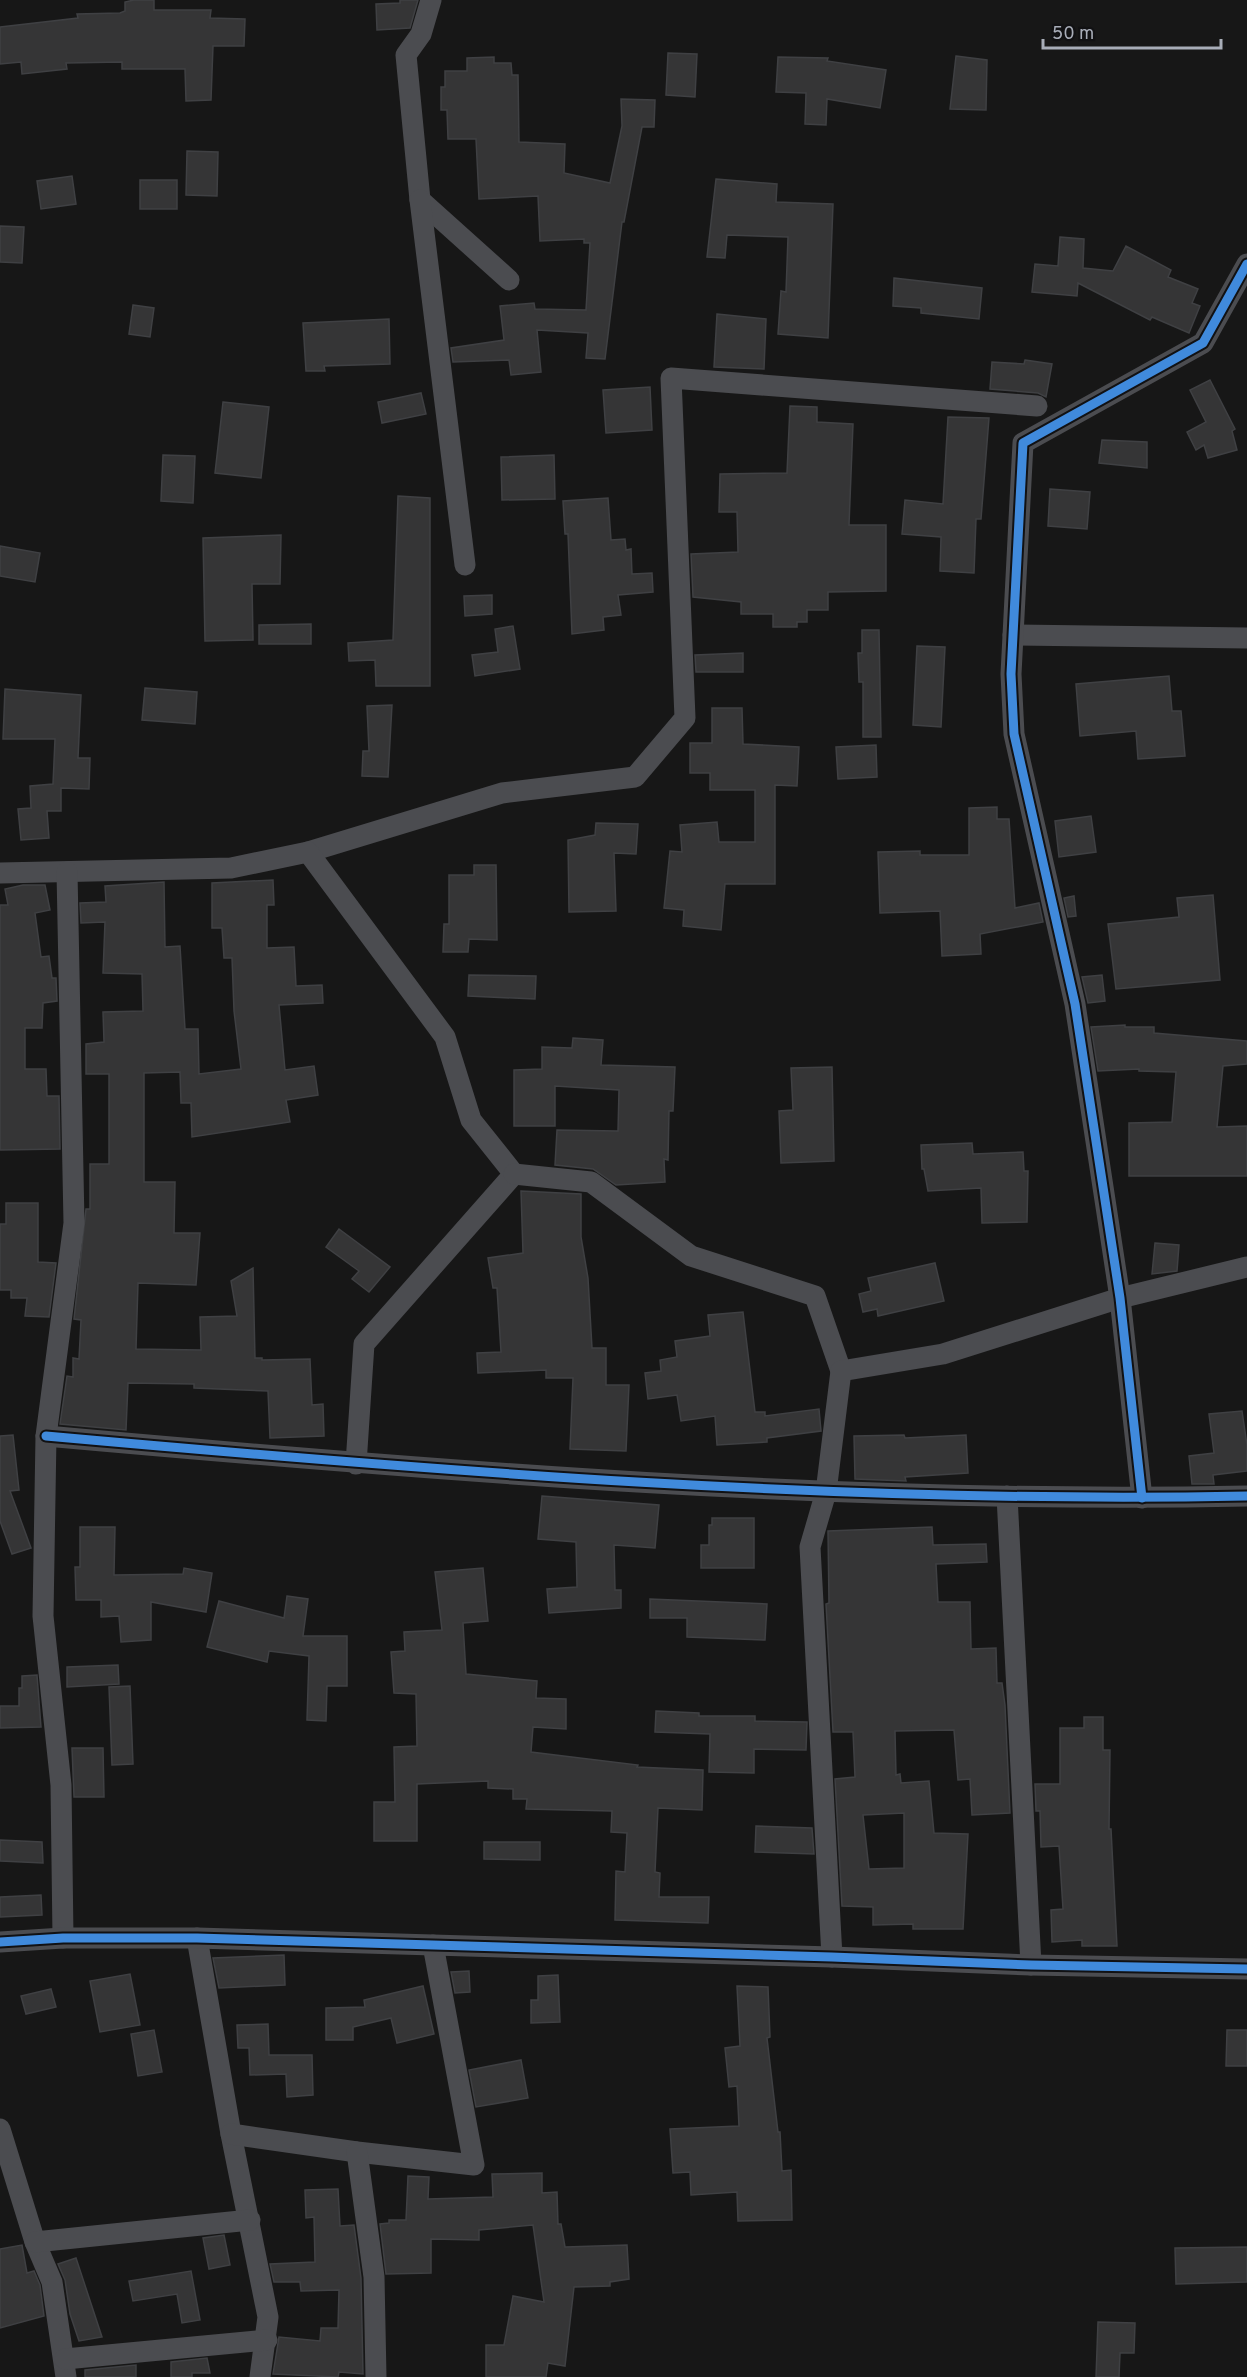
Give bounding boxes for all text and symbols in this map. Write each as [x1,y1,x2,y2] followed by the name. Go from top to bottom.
[1043,12,1222,50] scale bar
[1052,23,1094,46] text: 50 m

